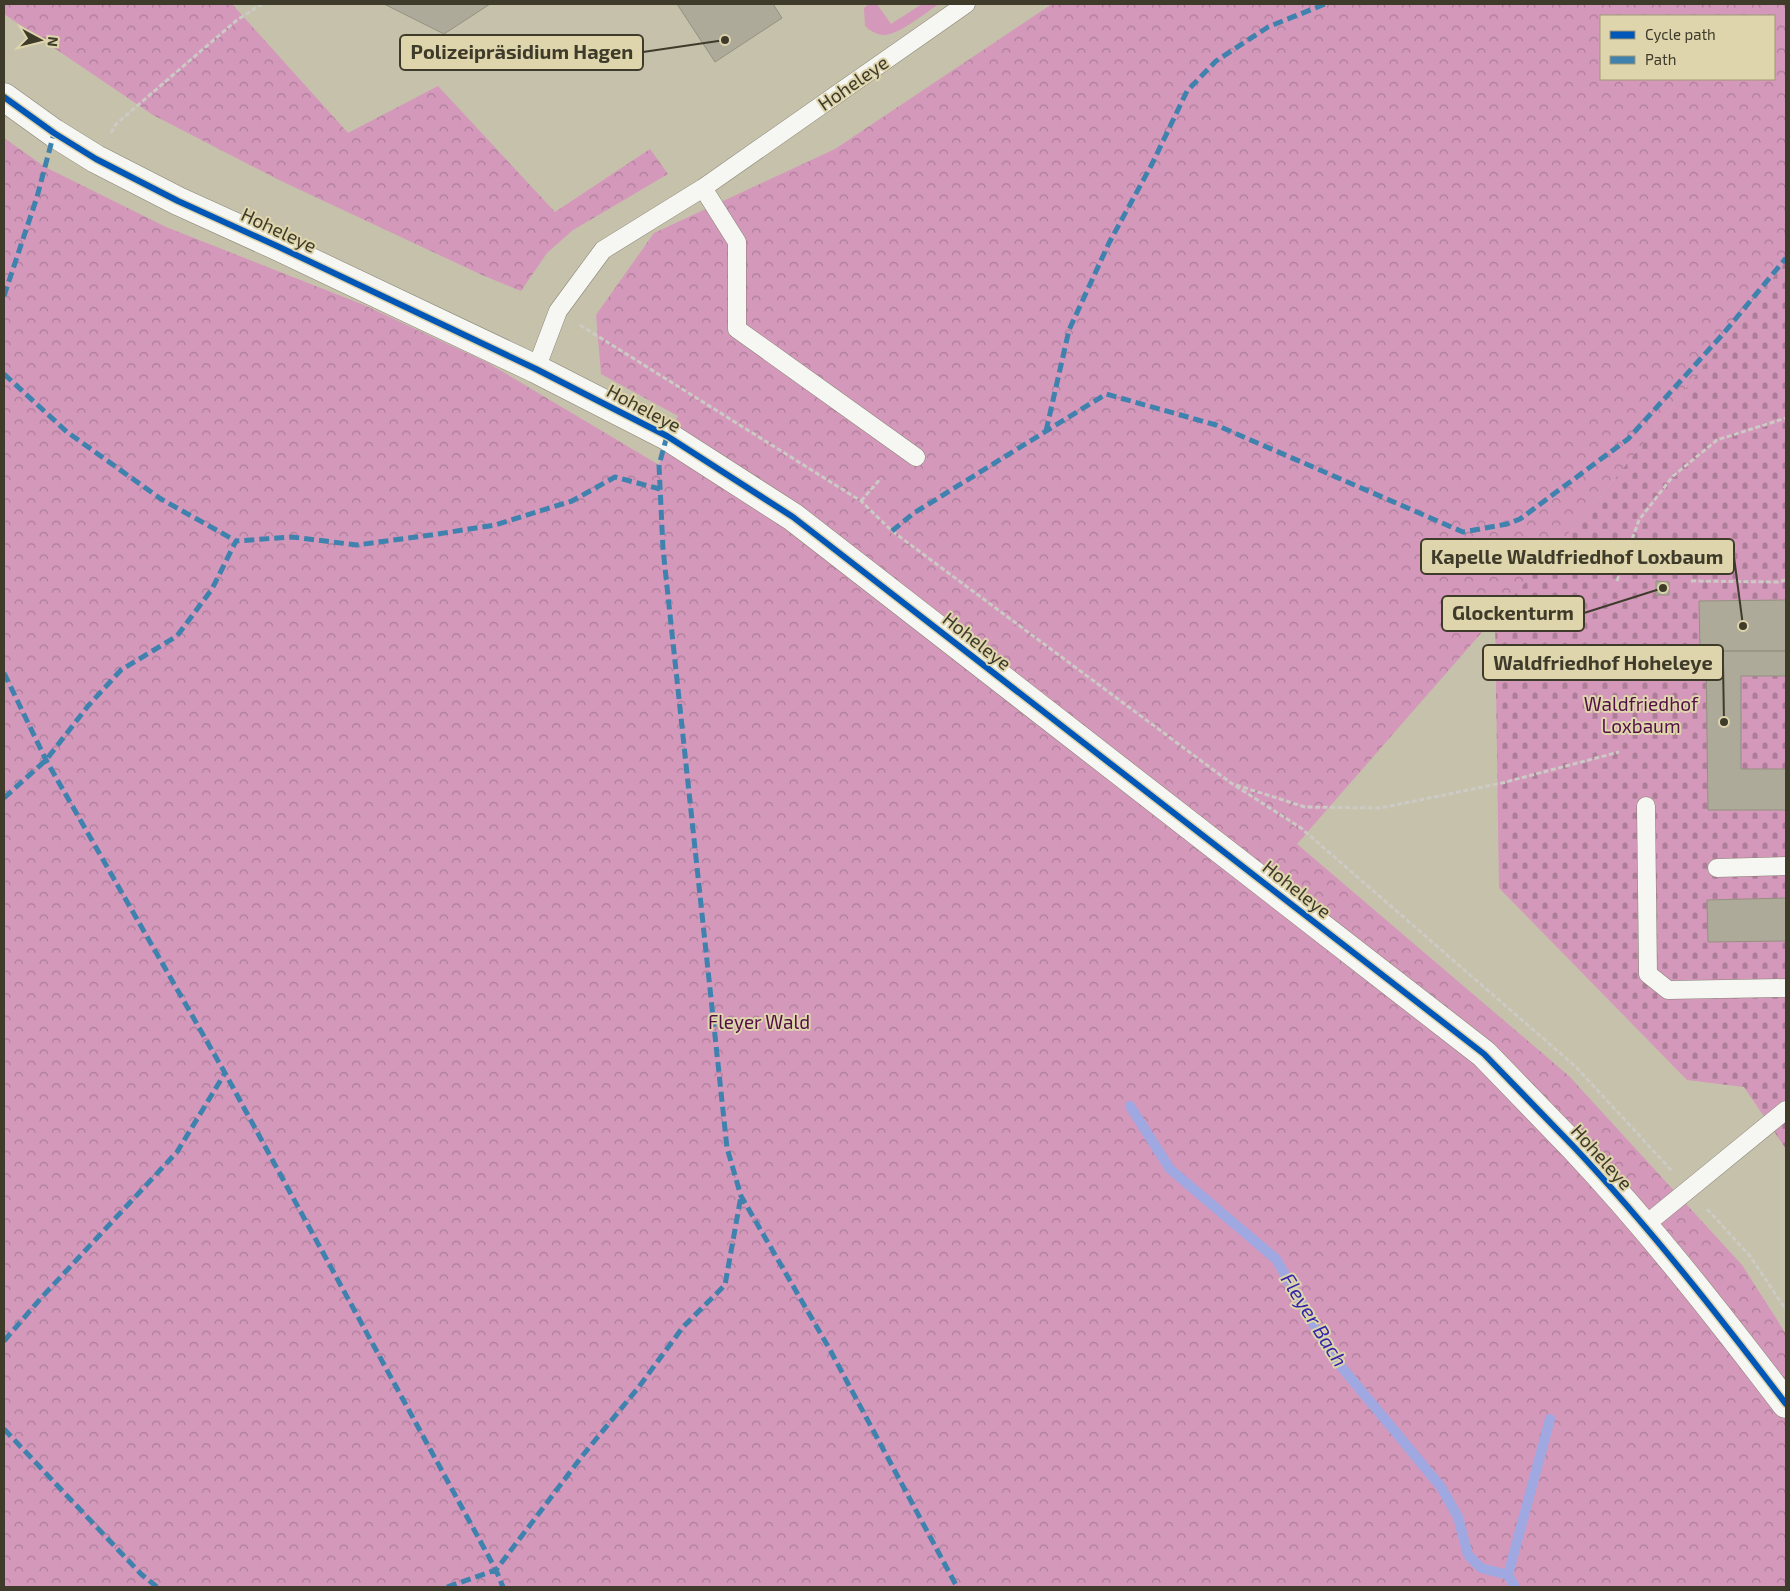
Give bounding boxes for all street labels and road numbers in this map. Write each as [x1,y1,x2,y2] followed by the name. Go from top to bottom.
[813,50,892,115] street label: Hoheleye
[238,202,321,257] street label: Hoheleye
[603,378,685,437] street label: Hoheleye
[938,607,1016,674] street label: Hoheleye
[1258,855,1336,922] street label: Hoheleye
[1567,1119,1638,1194] street label: Hoheleye

